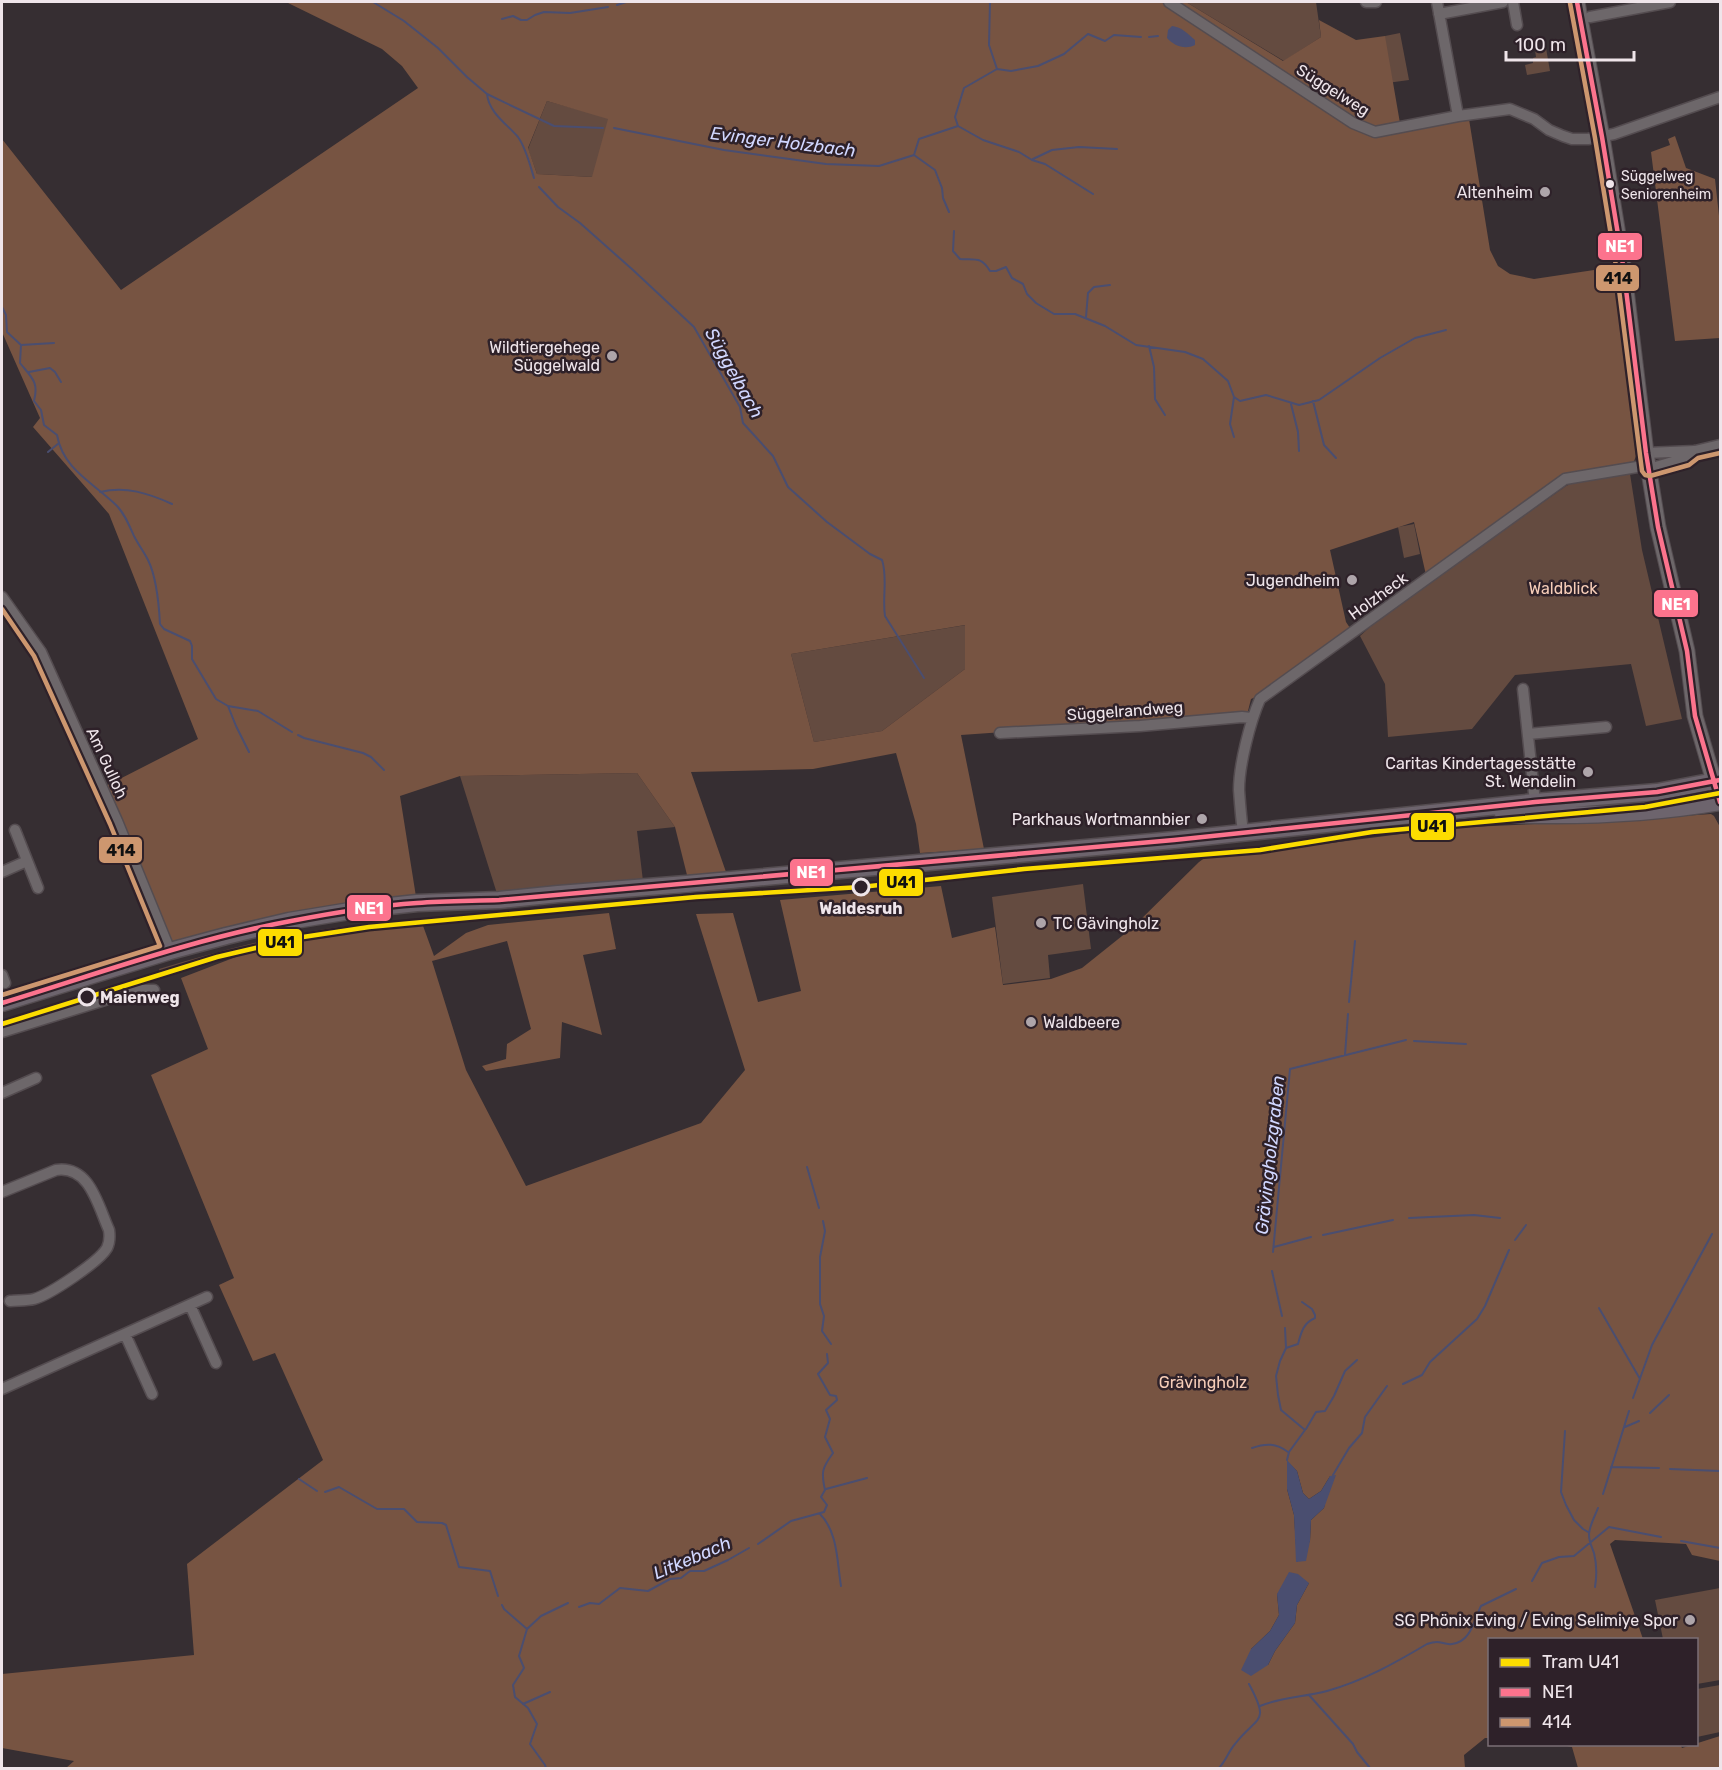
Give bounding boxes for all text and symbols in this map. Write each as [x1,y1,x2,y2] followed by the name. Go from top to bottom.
[1506,24,1634,62] scale bar
[1515,34,1566,56] text: 100 m
[1293,60,1373,120] street label: Süggelweg
[709,122,857,162] water label: Evinger Holzbach
[1621,168,1711,203] place label: Süggelweg Seniorenheim
[1604,178,1616,190] marker: Süggelweg Seniorenheim
[1457,183,1533,202] place label: Altenheim
[1538,185,1552,199] marker: Altenheim
[1597,232,1643,261] line badge: NE1
[1605,237,1635,256] text: NE1
[1595,264,1640,292] line badge: 414
[1603,269,1633,288] text: 414
[700,324,768,422] water label: Süggelbach
[489,338,600,375] place label: Wildtiergehege Süggelwald
[605,349,619,363] marker: Wildtiergehege Süggelwald
[1345,568,1412,624] street label: Holzheck
[1246,571,1340,590] place label: Jugendheim
[1345,573,1359,587] marker: Jugendheim
[1528,579,1598,598] park label: Waldblick
[1653,589,1699,618] line badge: NE1
[1661,595,1691,614] text: NE1
[1066,697,1184,725] street label: Süggelrandweg
[82,724,132,802] street label: Am Gulloh
[1385,754,1576,791] place label: Caritas Kindertagesstätte St. Wendelin
[1581,765,1595,779] marker: Caritas Kindertagesstätte St. Wendelin
[1012,810,1190,829] place label: Parkhaus Wortmannbier
[1195,812,1209,826] marker: Parkhaus Wortmannbier
[1410,812,1455,841] line badge: U41
[1417,817,1447,836] text: U41
[98,836,143,864] line badge: 414
[106,841,136,860] text: 414
[789,858,834,887] line badge: NE1
[796,863,826,882] text: NE1
[878,868,924,897] line badge: U41
[886,873,916,892] text: U41
[852,878,870,896] marker: Waldesruh
[346,894,392,922] line badge: NE1
[354,899,384,918] text: NE1
[819,899,903,918] place label: Waldesruh
[1053,914,1159,933] place label: TC Gävingholz
[1034,916,1048,930] marker: TC Gävingholz
[257,928,303,957] line badge: U41
[265,933,295,952] text: U41
[78,988,96,1006] marker: Maienweg
[100,988,180,1007] place label: Maienweg
[1043,1013,1120,1032] place label: Waldbeere
[1024,1015,1038,1029] marker: Waldbeere
[1251,1074,1289,1236] water label: Grävingholzgraben
[1159,1373,1247,1392] park label: Grävingholz
[650,1532,734,1584] water label: Litkebach
[1395,1611,1678,1630] place label: SG Phönix Eving / Eving Selimiye Spor
[1683,1613,1697,1627] marker: SG Phönix Eving / Eving Selimiye Spor
[1488,1638,1698,1746] legend
[1542,1651,1619,1673] text: Tram U41
[1542,1681,1573,1703] text: NE1
[1542,1711,1572,1733] text: 414

